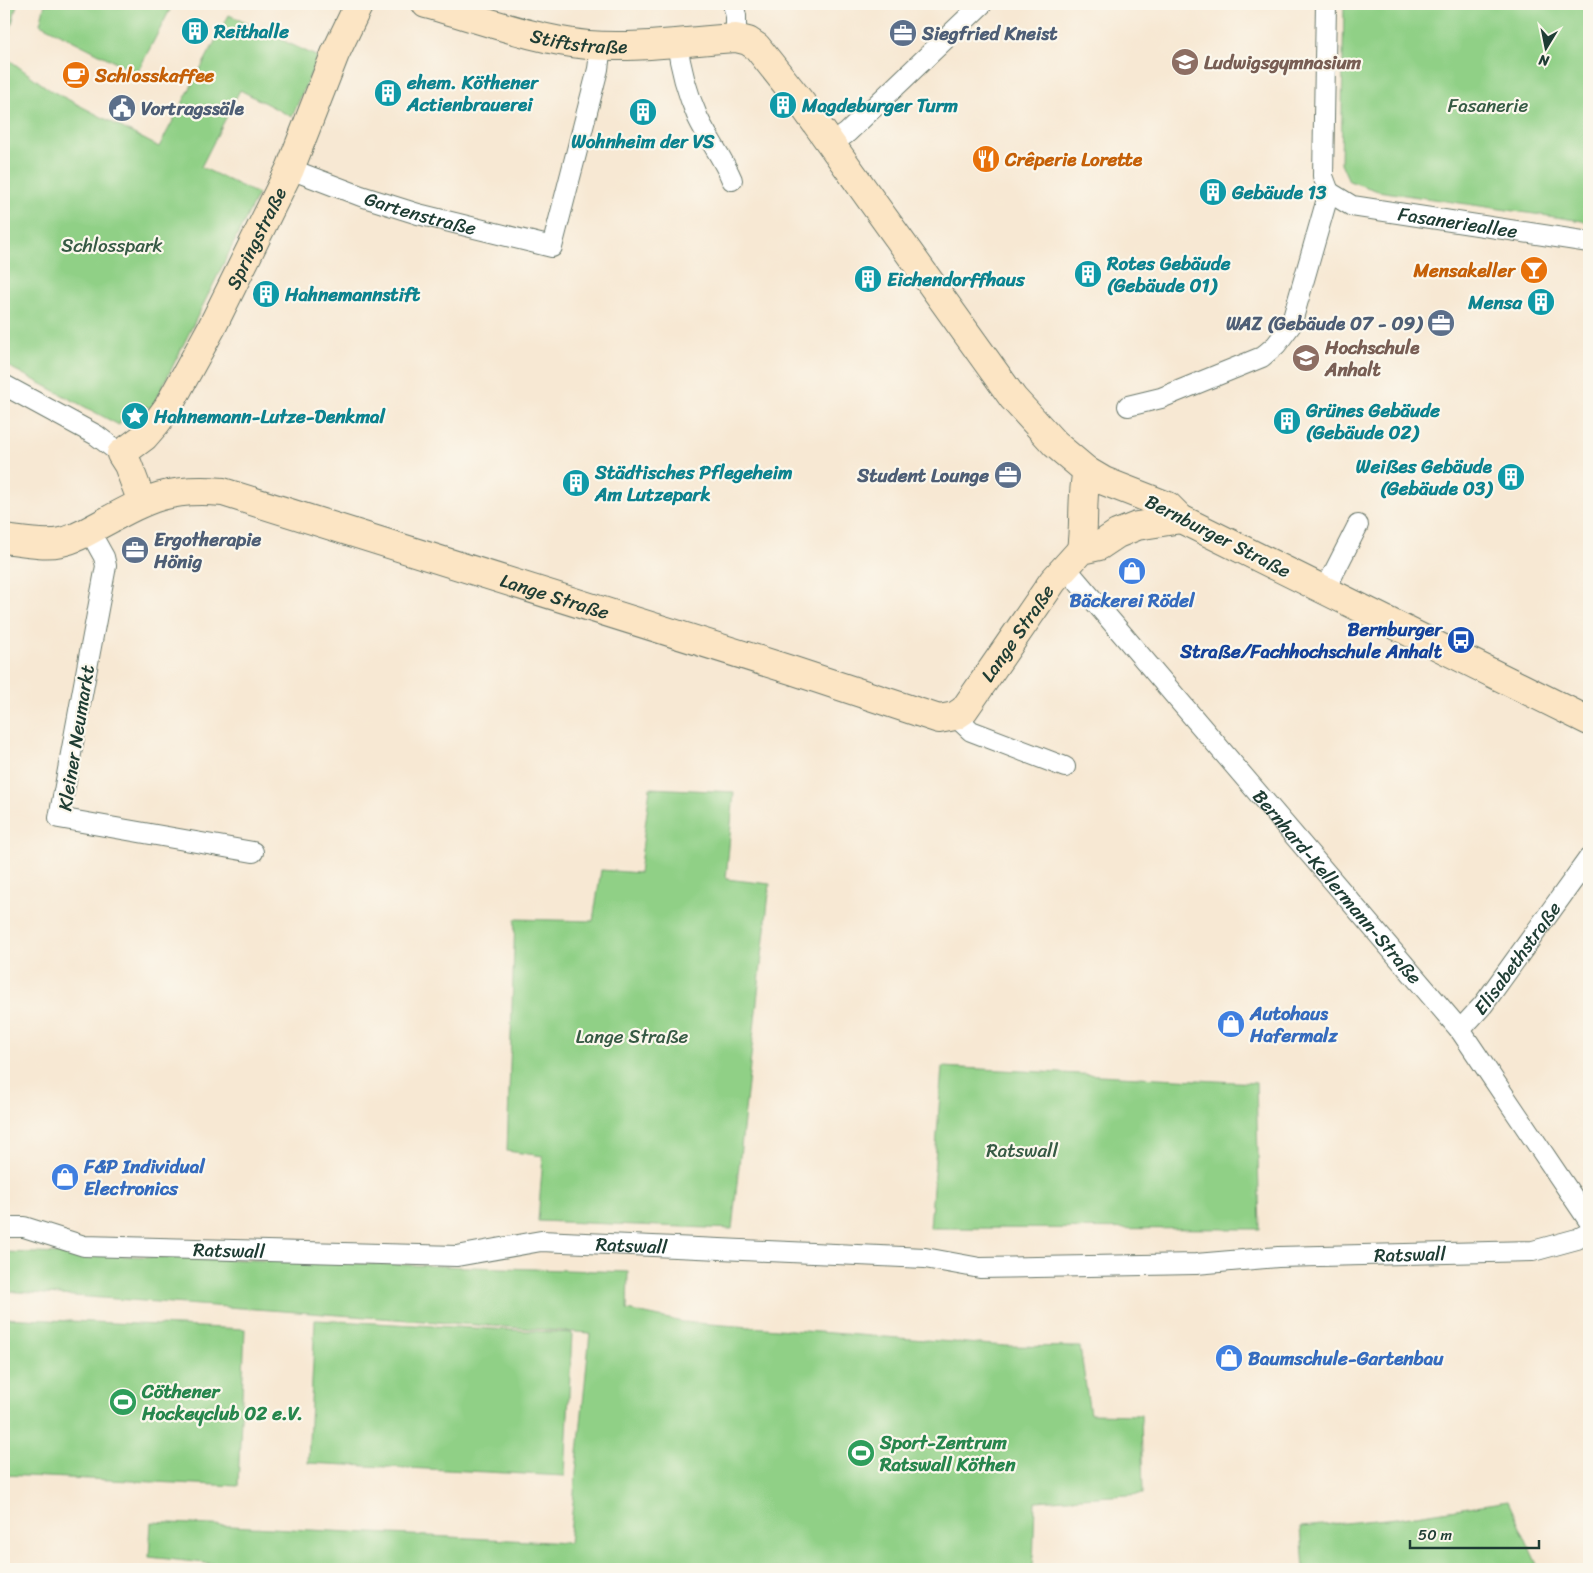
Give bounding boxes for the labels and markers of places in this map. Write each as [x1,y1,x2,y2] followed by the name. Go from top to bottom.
[213,15,289,48] place label: Reithalle
[180,16,210,46] building icon: Reithalle
[921,17,1058,50] place label: Siegfried Kneist
[888,18,918,48] office icon: Siegfried Kneist
[1204,46,1362,79] place label: Ludwigsgymnasium
[1170,47,1200,77] school or university icon: Ludwigsgymnasium
[94,59,215,92] place label: Schlosskaffee
[61,60,91,90] cafe icon: Schlosskaffee
[406,66,539,121] place label: ehem. Köthener Actienbrauerei
[373,78,403,108] building icon: ehem. Köthener Actienbrauerei
[801,89,958,122] place label: Magdeburger Turm
[768,90,798,120] building icon: Magdeburger Turm
[141,92,245,125] place label: Vortragssäle
[107,93,137,123] public building icon: Vortragssäle
[628,97,658,127] building icon: Wohnheim der VS
[571,125,715,158] place label: Wohnheim der VS
[1004,143,1143,176] place label: Crêperie Lorette
[971,144,1001,174] restaurant icon: Crêperie Lorette
[1231,176,1327,209] place label: Gebäude 13
[1198,177,1228,207] building icon: Gebäude 13
[1106,247,1231,302] place label: Rotes Gebäude (Gebäude 01)
[1413,254,1516,287] place label: Mensakeller
[1519,255,1549,285] bar icon: Mensakeller
[1073,259,1103,289] building icon: Rotes Gebäude (Gebäude 01)
[887,263,1026,296] place label: Eichendorffhaus
[853,264,883,294] building icon: Eichendorffhaus
[284,278,421,311] place label: Hahnemannstift
[251,279,281,309] building icon: Hahnemannstift
[1467,286,1522,319] place label: Mensa
[1526,287,1556,317] building icon: Mensa
[1226,307,1423,340] place label: WAZ (Gebäude 07 - 09)
[1426,308,1456,338] office icon: WAZ (Gebäude 07 - 09)
[1324,331,1420,386] place label: Hochschule Anhalt
[1291,343,1321,373] school or university icon: Hochschule Anhalt
[1305,394,1440,449] place label: Grünes Gebäude (Gebäude 02)
[153,400,387,433] place label: Hahnemann-Lutze-Denkmal
[120,401,150,431] place icon: Hahnemann-Lutze-Denkmal
[1272,406,1302,436] building icon: Grünes Gebäude (Gebäude 02)
[1356,450,1493,505] place label: Weißes Gebäude (Gebäude 03)
[594,456,793,511] place label: Städtisches Pflegeheim Am Lutzepark
[856,459,989,492] place label: Student Lounge
[993,460,1023,490] office icon: Student Lounge
[1496,462,1526,492] building icon: Weißes Gebäude (Gebäude 03)
[561,468,591,498] building icon: Städtisches Pflegeheim Am Lutzepark
[153,523,262,578] place label: Ergotherapie Hönig
[120,535,150,565] office icon: Ergotherapie Hönig
[1117,556,1147,586] shop icon: Bäckerei Rödel
[1070,584,1196,617] place label: Bäckerei Rödel
[1179,613,1443,668] place label: Bernburger Straße/Fachhochschule Anhalt
[1446,625,1476,655] bus stop icon: Bernburger Straße/Fachhochschule Anhalt
[1249,997,1339,1052] place label: Autohaus Hafermalz
[1216,1009,1246,1039] shop icon: Autohaus Hafermalz
[83,1150,206,1205] place label: F&P Individual Electronics
[50,1162,80,1192] shop icon: F&P Individual Electronics
[1248,1342,1444,1375] place label: Baumschule-Gartenbau
[1214,1343,1244,1373] shop icon: Baumschule-Gartenbau
[141,1375,303,1430] place label: Cöthener Hockeyclub 02 e.V.
[108,1387,138,1417] sports icon: Cöthener Hockeyclub 02 e.V.
[879,1426,1016,1481] place label: Sport-Zentrum Ratswall Köthen
[846,1438,876,1468] sports icon: Sport-Zentrum Ratswall Köthen

